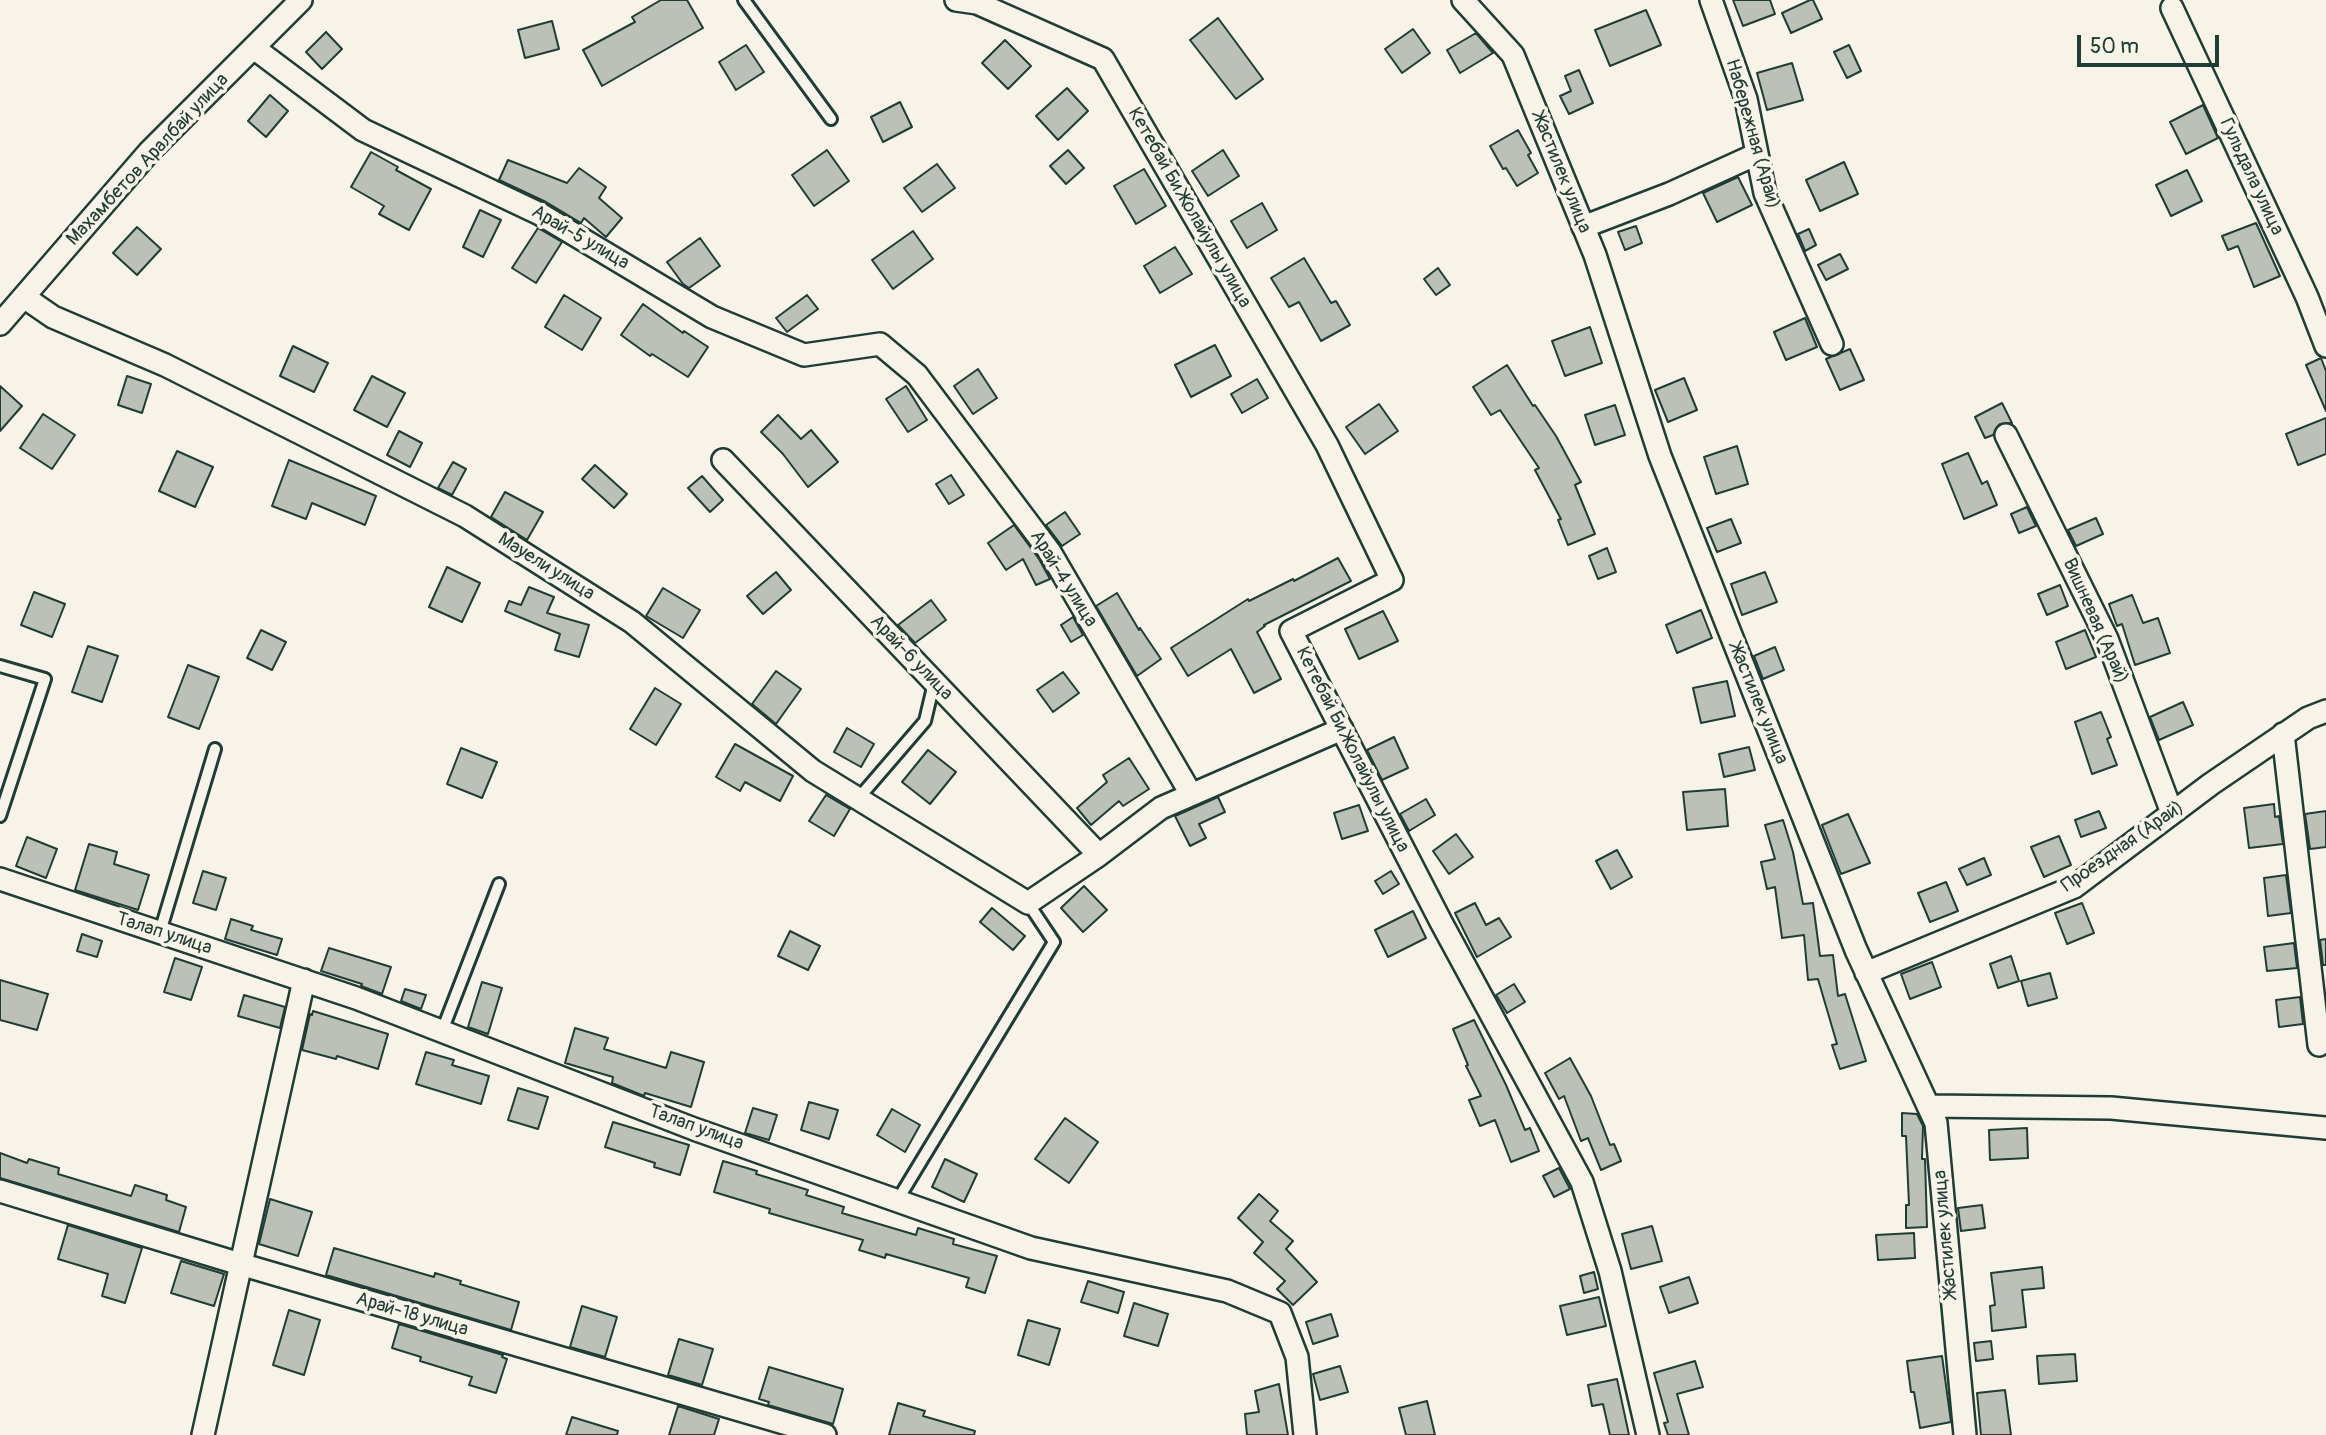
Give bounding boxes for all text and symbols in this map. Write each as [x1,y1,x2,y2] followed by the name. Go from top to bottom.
[2081,21,2223,65] scale bar
[2090,33,2139,60] text: 50 m
[1720,57,1784,211] street label: Набережная (Арай)
[62,69,234,251] street label: Махамбетов Аралбай улица
[1122,104,1256,312] street label: Кетебай Би Жолайулы улица
[1526,109,1596,237] street label: Жастилек улица
[2214,115,2288,239] street label: Гульдала улица
[527,201,633,275] street label: Арай-5 улица
[1024,526,1102,632] street label: Арай-4 улица
[493,528,599,606] street label: Мауели улица
[2057,555,2133,687] street label: Вишневая (Арай)
[865,611,957,705] street label: Арай-6 улица
[1723,640,1793,768] street label: Жастилек улица
[1290,643,1414,857] street label: Кетебай Би Жолайулы улица
[2058,796,2188,898] street label: Проездная (Арай)
[113,908,215,960] street label: Талап улица
[645,1100,747,1156] street label: Талап улица
[1929,1169,1963,1299] street label: Жастилек улица
[353,1288,471,1342] street label: Арай-18 улица

